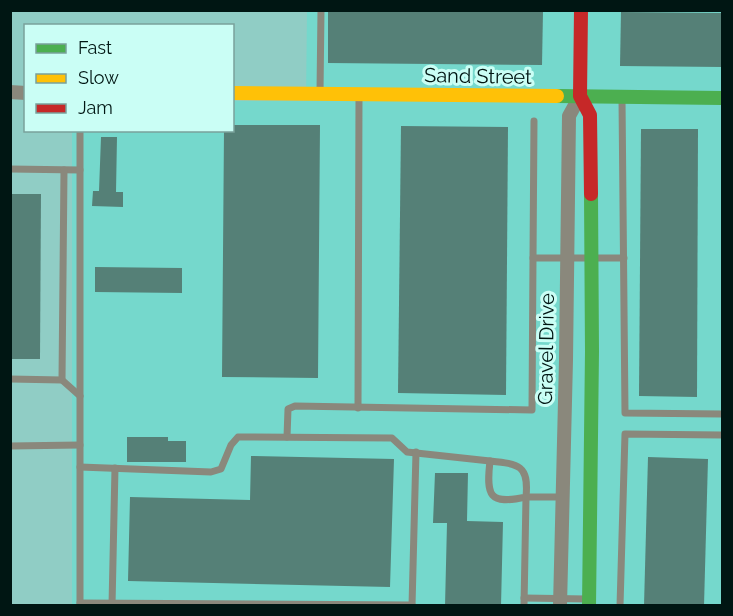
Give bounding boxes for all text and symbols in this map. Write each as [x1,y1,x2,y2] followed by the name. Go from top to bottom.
[24,24,234,132] legend
[78,37,112,58] text: Fast
[424,63,532,89] street label: Sand Street
[78,67,119,88] text: Slow
[78,97,113,118] text: Jam
[533,293,559,405] street label: Gravel Drive

